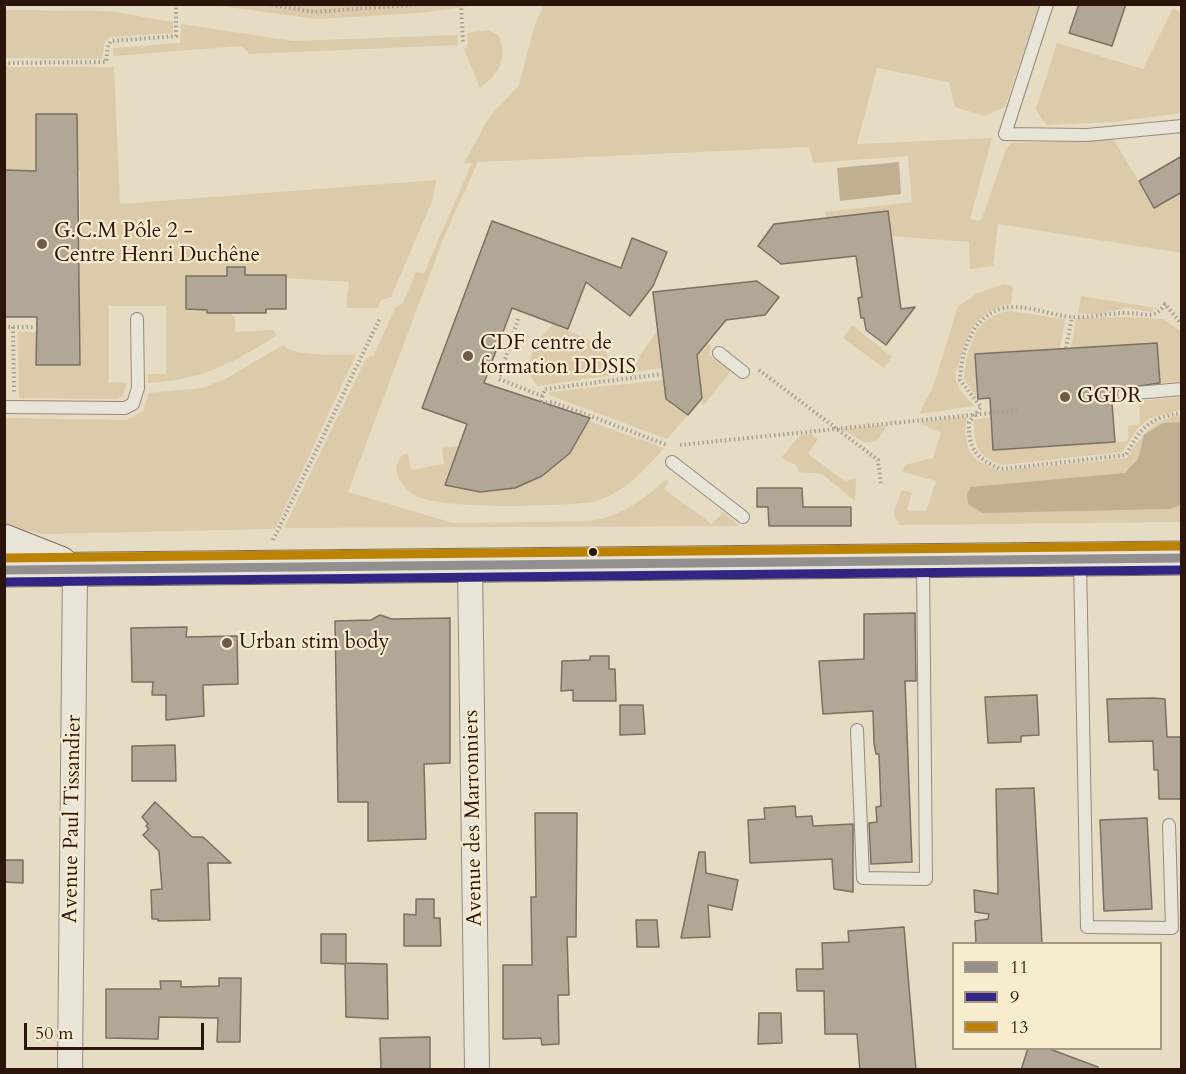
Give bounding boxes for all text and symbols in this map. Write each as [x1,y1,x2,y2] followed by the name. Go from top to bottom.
[54,219,260,269] place label: G.C.M Pôle 2 - Centre Henri Duchêne
[35,237,49,251] marker: G.C.M Pôle 2 - Centre Henri Duchêne
[480,331,636,381] place label: CDF centre de formation DDSIS
[461,349,475,363] marker: CDF centre de formation DDSIS
[1077,384,1142,410] place label: GGDR
[1058,390,1072,404] marker: GGDR
[587,546,599,558] unlabelled marker
[239,630,390,656] place label: Urban stim body
[220,636,234,650] marker: Urban stim body
[460,709,488,927] street label: Avenue des Marronniers
[59,715,87,923] street label: Avenue Paul Tissandier
[952,942,1162,1050] legend
[1010,955,1028,980] text: 11
[1010,985,1019,1010] text: 9
[27,1011,207,1049] scale bar
[1010,1015,1028,1040] text: 13
[35,1021,74,1046] text: 50 m

